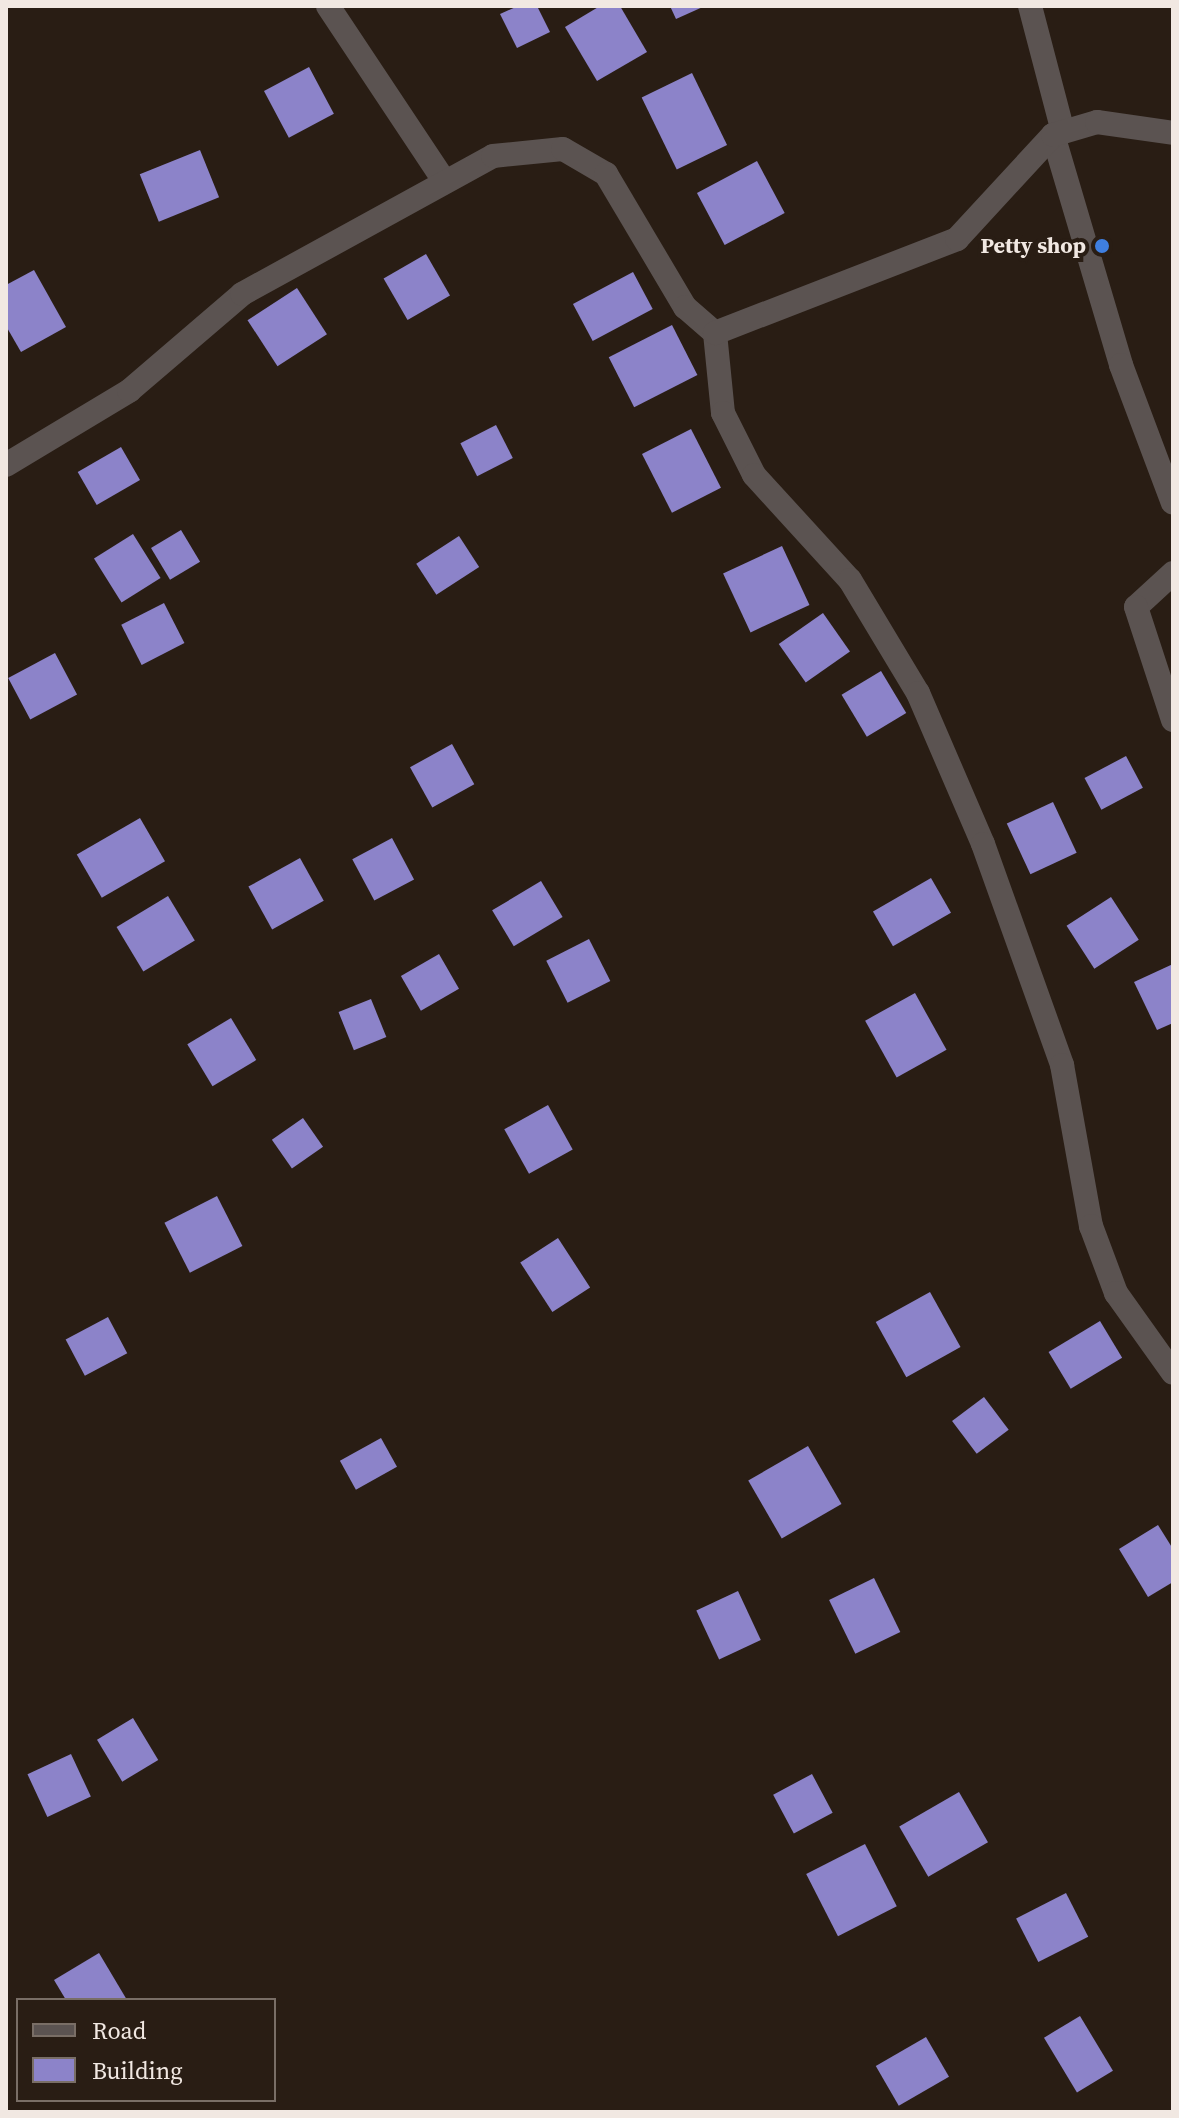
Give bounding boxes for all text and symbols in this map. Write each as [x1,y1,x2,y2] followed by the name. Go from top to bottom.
[980,233,1086,259] place label: Petty shop
[1093,237,1111,255] marker: Petty shop
[16,1998,276,2102] legend
[92,2014,146,2047] text: Road
[92,2054,183,2087] text: Building

